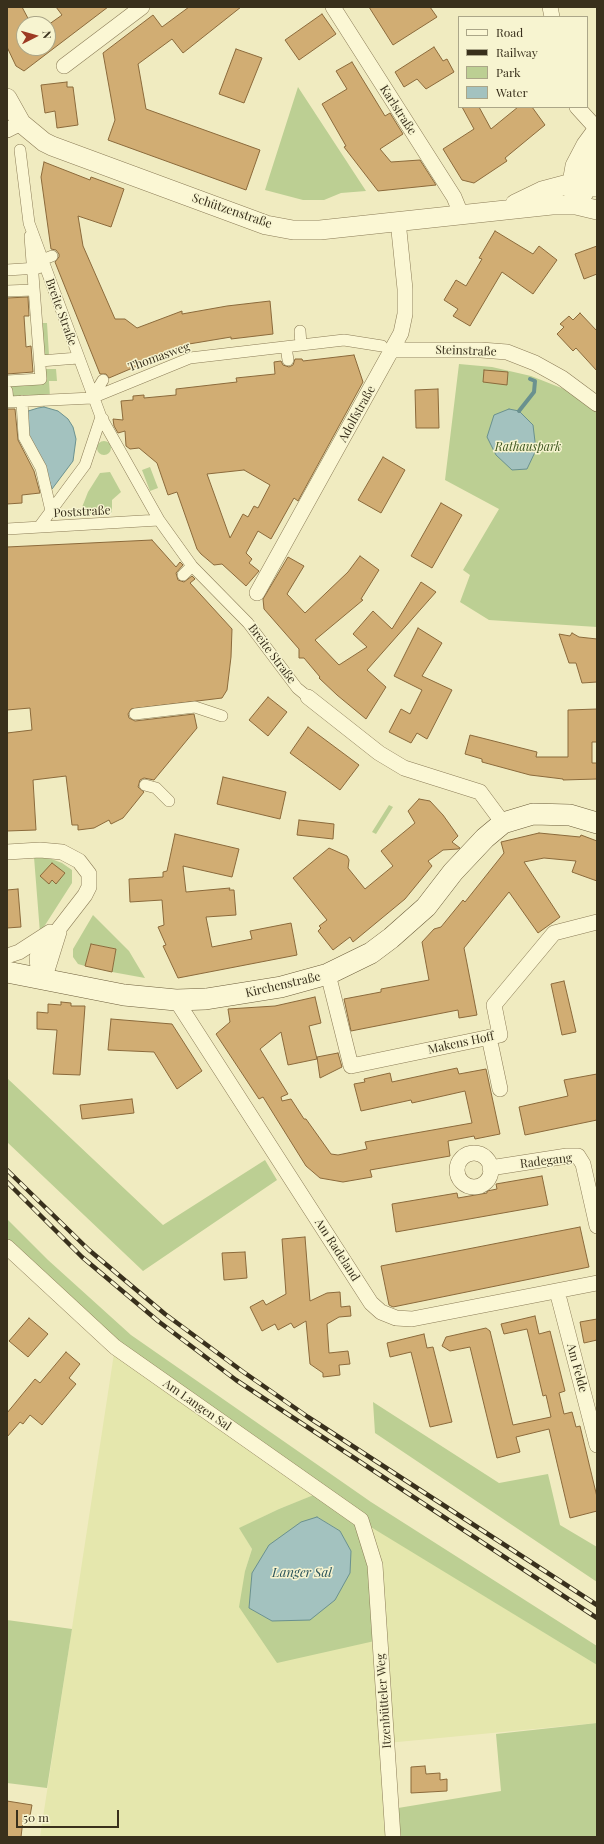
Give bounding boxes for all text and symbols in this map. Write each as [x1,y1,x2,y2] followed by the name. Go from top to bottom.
[16,16,56,56] north arrow
[458,16,588,108] legend
[496,24,523,40] text: Road
[40,30,55,40] text: N
[496,44,538,60] text: Railway
[496,64,521,80] text: Park
[377,82,419,138] street label: Karlstraße
[496,84,528,100] text: Water
[190,191,274,231] street label: Schützenstraße
[42,276,80,348] street label: Breite Straße
[126,339,192,375] street label: Thomasweg
[435,343,497,359] street label: Steinstraße
[336,383,378,445] street label: Adolfstraße
[495,440,561,454] park label: Rathauspark
[53,503,111,521] street label: Poststraße
[245,622,299,686] street label: Breite Straße
[244,969,322,1001] street label: Kirchenstraße
[426,1029,496,1057] street label: Makens Hoff
[519,1151,573,1171] street label: Radegang
[311,1216,363,1284] street label: Am Radeland
[564,1342,590,1394] street label: Am Felde
[160,1376,234,1434] street label: Am Langen Sal
[272,1565,332,1581] water label: Langer Sal
[373,1653,395,1749] street label: Itzenbütteler Weg
[18,1802,121,1828] scale bar
[23,1809,49,1825] text: 50 m

